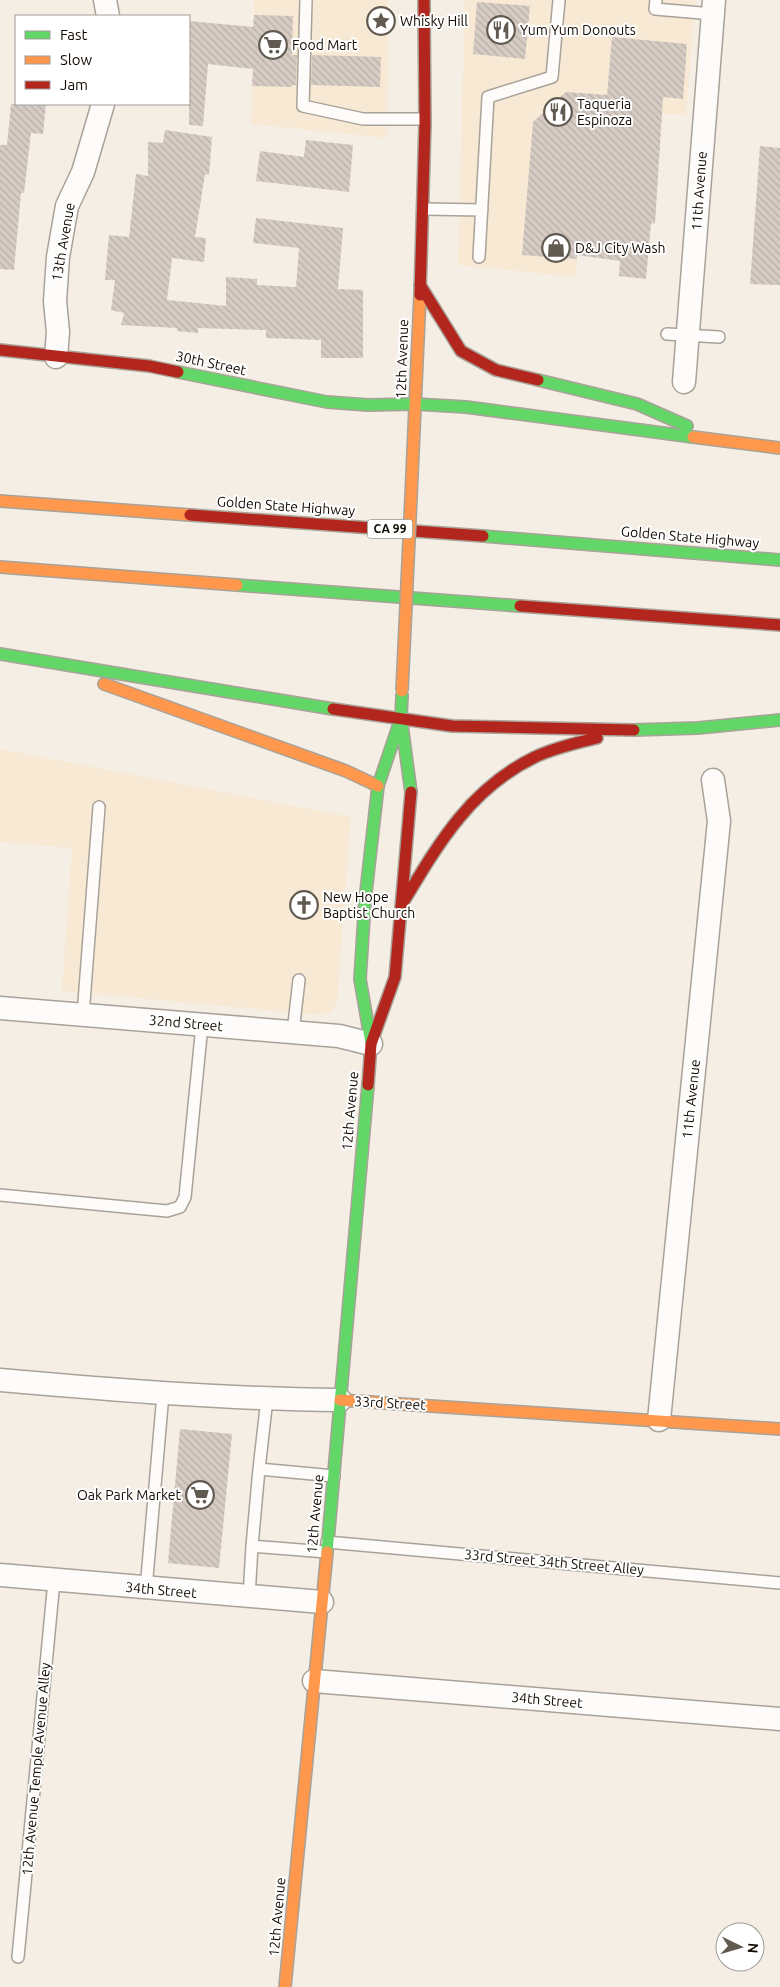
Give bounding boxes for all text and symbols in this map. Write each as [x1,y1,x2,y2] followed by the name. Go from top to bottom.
[366,6,396,36] place icon: Whisky Hill
[400,13,468,29] place label: Whisky Hill
[15,15,190,105] legend
[486,15,516,45] restaurant icon: Yum Yum Donouts
[520,22,636,38] place label: Yum Yum Donouts
[60,26,88,43] text: Fast
[258,30,288,60] supermarket icon: Food Mart
[292,37,358,53] place label: Food Mart
[60,51,93,68] text: Slow
[60,76,88,93] text: Jam
[577,96,632,128] place label: Taqueria Espinoza
[543,97,573,127] restaurant icon: Taqueria Espinoza
[688,151,710,231] street label: 11th Avenue
[48,201,78,283] street label: 13th Avenue
[541,233,571,263] shop icon: D&J City Wash
[575,240,666,256] place label: D&J City Wash
[393,319,411,399] street label: 12th Avenue
[174,348,248,378] street label: 30th Street
[216,493,356,519] street label: Golden State Highway
[368,520,412,538] road number: CA 99
[620,523,760,551] street label: Golden State Highway
[323,889,415,921] place label: New Hope Baptist Church
[289,890,319,920] church icon: New Hope Baptist Church
[148,1012,224,1034] street label: 32nd Street
[679,1059,703,1139] street label: 11th Avenue
[339,1071,361,1151] street label: 12th Avenue
[354,1393,427,1413] street label: 33rd Street
[304,1474,326,1554] street label: 12th Avenue
[185,1480,215,1510] supermarket icon: Oak Park Market
[77,1487,181,1503] place label: Oak Park Market
[463,1546,645,1578] street label: 33rd Street 34th Street Alley
[125,1579,198,1601] street label: 34th Street
[19,1662,53,1876] street label: 12th Avenue Temple Avenue Alley
[511,1689,584,1711] street label: 34th Street
[266,1877,288,1957] street label: 12th Avenue
[715,1922,765,1972] north arrow
[745,1942,761,1954] text: N

